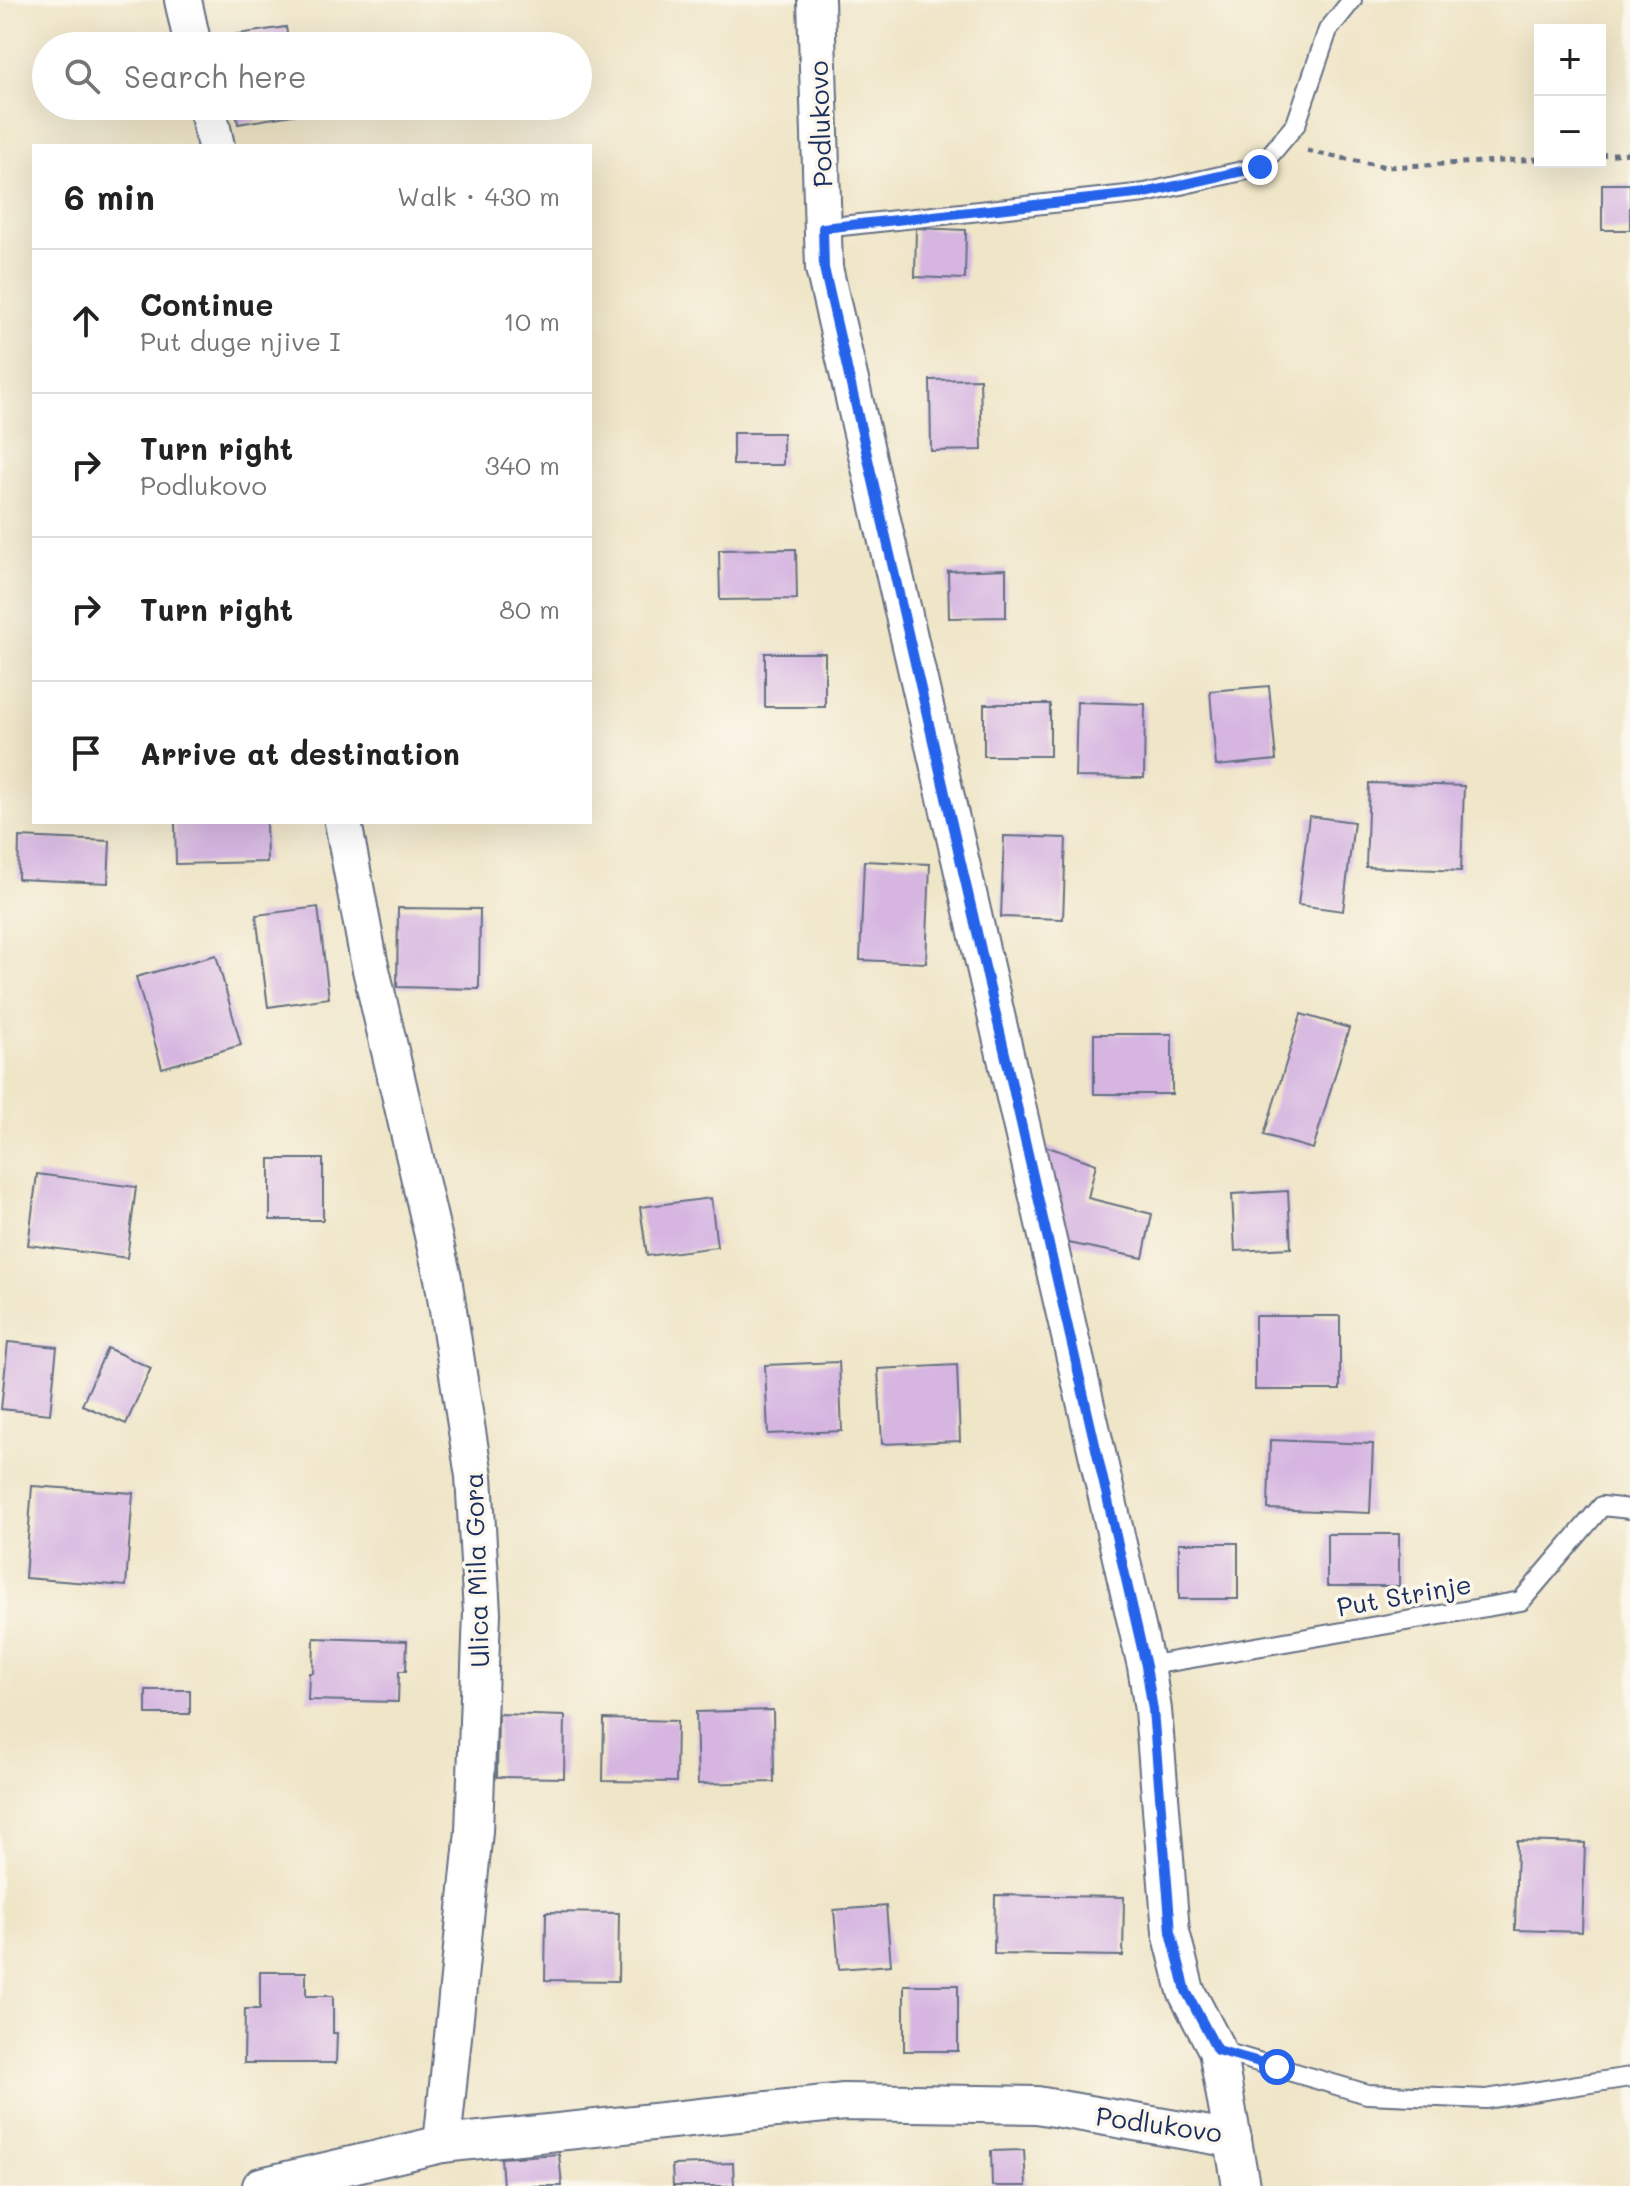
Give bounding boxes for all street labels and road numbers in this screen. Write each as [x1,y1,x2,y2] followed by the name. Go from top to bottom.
[801,60,839,188] street label: Podlukovo
[456,1472,496,1668] street label: Ulica Mila Gora
[1334,1566,1474,1624] street label: Put Strinje
[1094,2098,1224,2150] street label: Podlukovo

